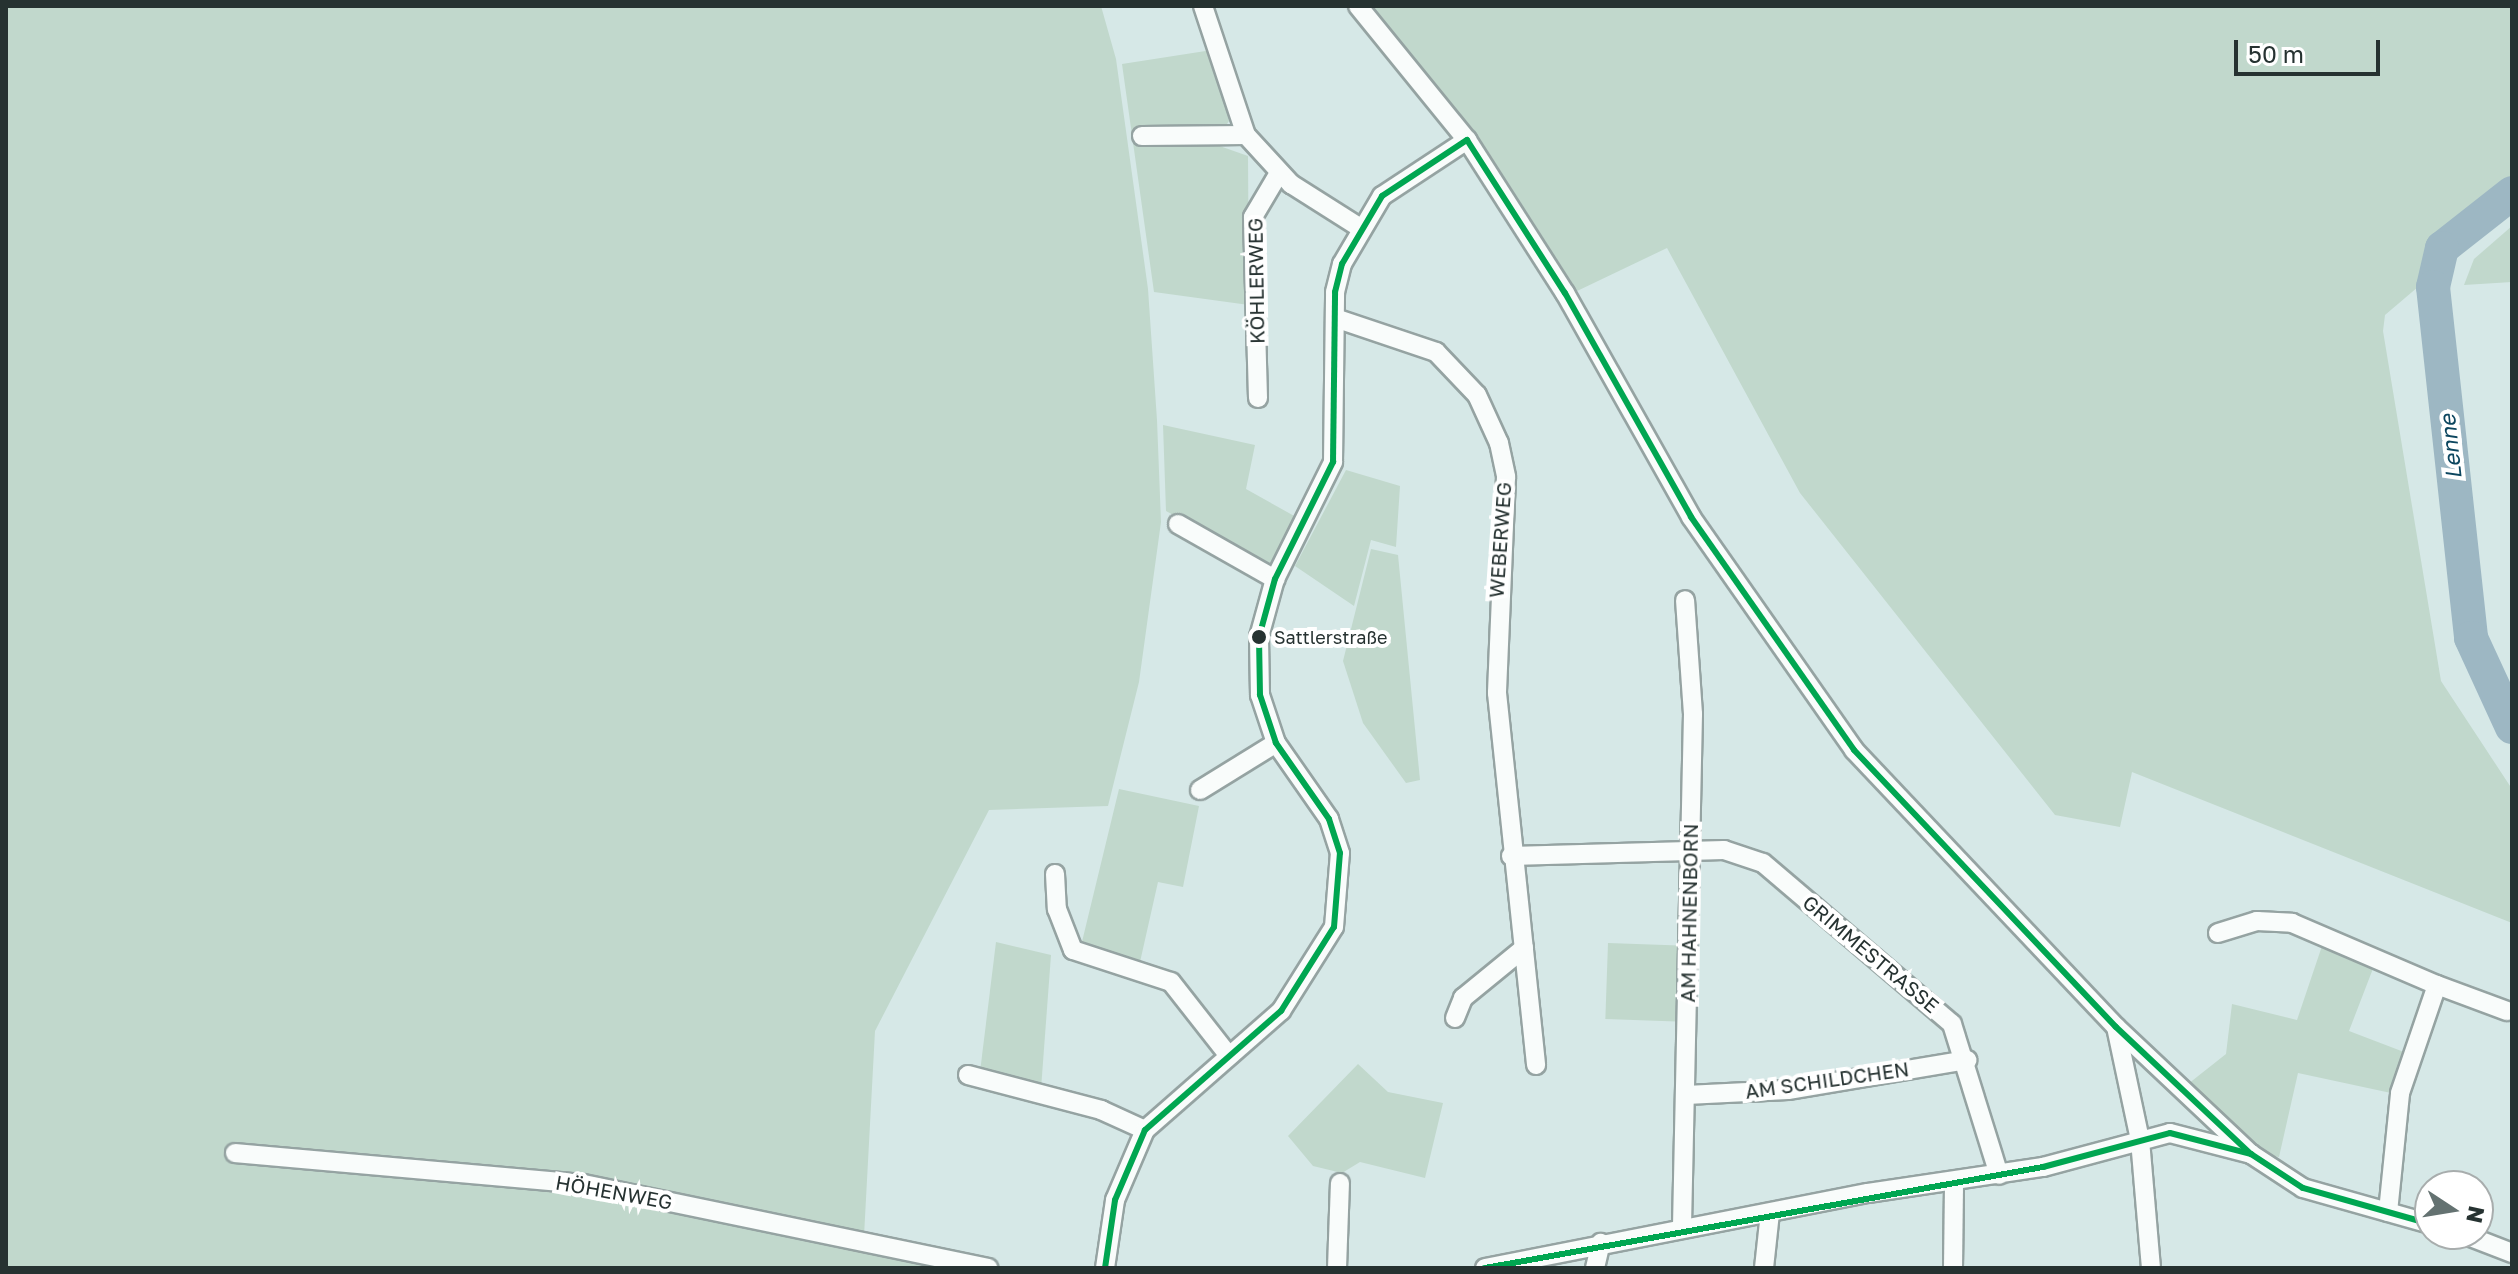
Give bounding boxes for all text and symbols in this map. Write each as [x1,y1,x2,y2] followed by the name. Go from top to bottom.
[2238,24,2384,74] scale bar
[2248,39,2304,68] text: 50 m
[1243,218,1269,344] street label: KÖHLERWEG
[2433,413,2467,481] water label: Lenne
[1484,481,1516,599] street label: WEBERWEG
[1274,626,1387,648] place label: Sattlerstraße
[1251,629,1267,645] marker: Sattlerstraße
[1675,823,1703,1003] street label: AM HAHNENBORN
[1798,890,1944,1018] street label: GRIMMESTRASSE
[1744,1057,1910,1103] street label: AM SCHILDCHEN
[554,1170,674,1214] street label: HÖHENWEG
[2414,1170,2494,1250] north arrow
[2461,1204,2491,1226] text: N

